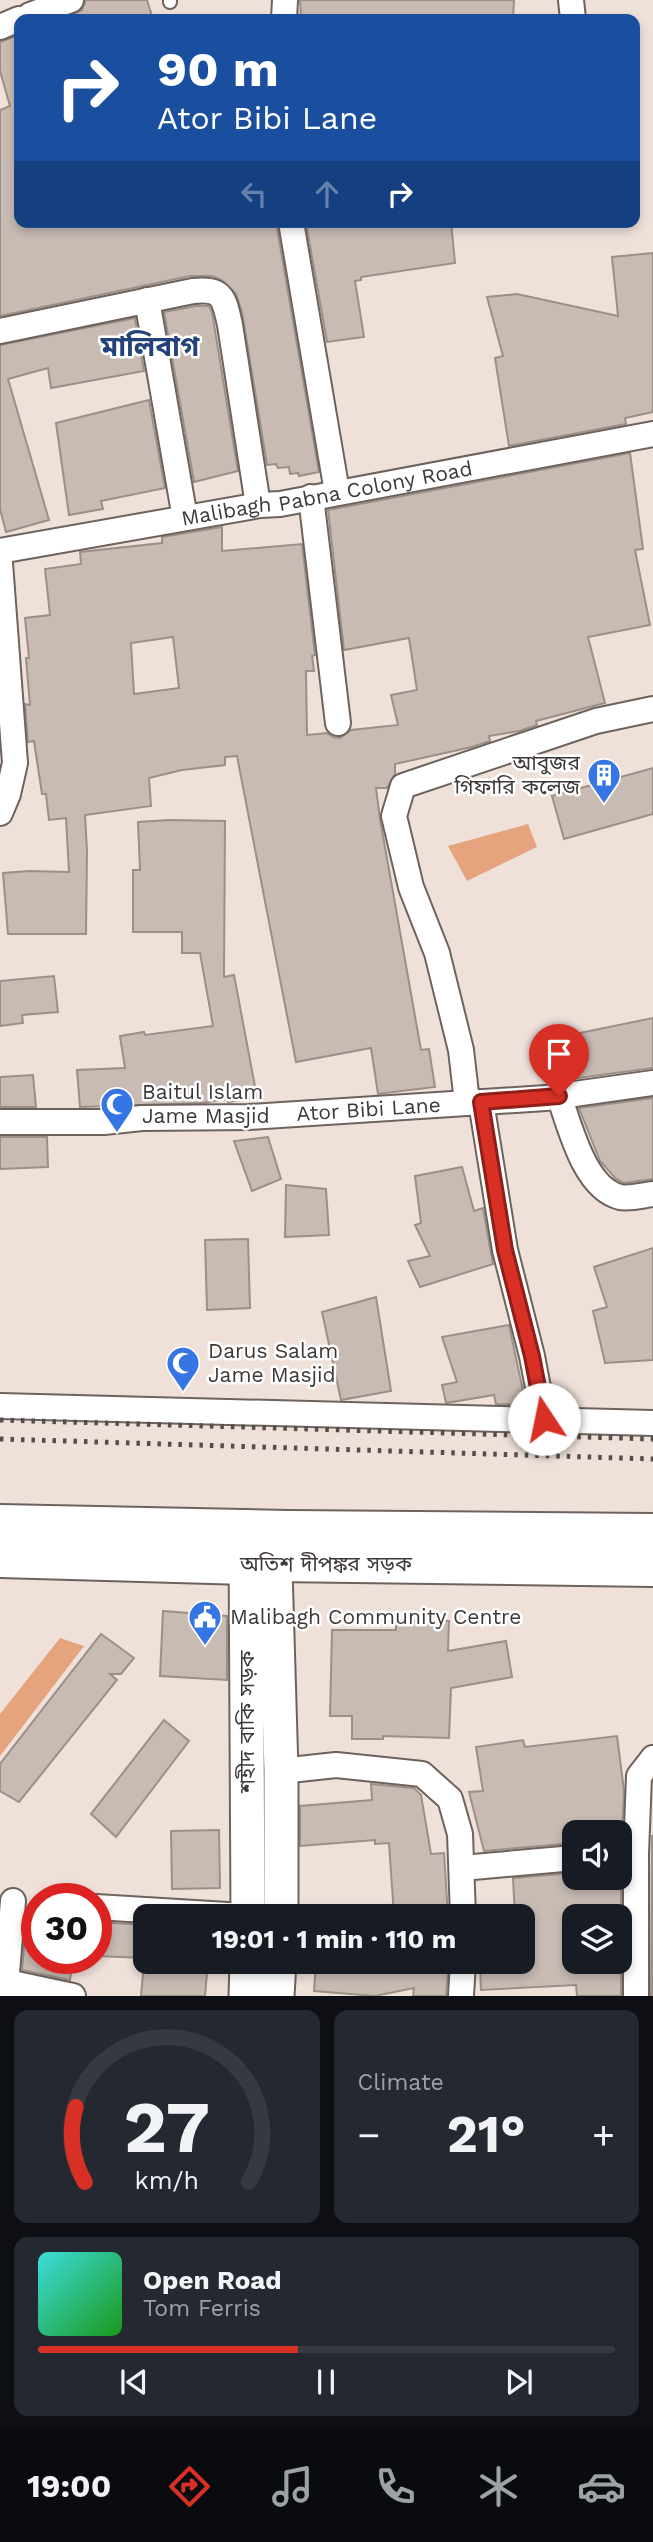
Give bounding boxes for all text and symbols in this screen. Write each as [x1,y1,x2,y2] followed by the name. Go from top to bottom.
[157,40,279,98] text: 90 m
[42,42,133,133] icon: right
[157,99,377,137] text: Ator Bibi Lane
[235,175,273,213] icon: left
[308,175,346,213] icon: ahead
[381,175,419,213] icon: right
[100,330,200,363] district label: মালিবাগ
[179,455,474,531] street label: Malibagh Pabna Colony Road
[454,750,581,799] place label: আবুজর গিফারি কলেজ
[585,756,623,805] building icon: আবুজর গিফারি কলেজ
[529,1024,589,1096] pin
[540,1035,578,1073] icon: arrive
[142,1079,270,1128] place label: Baitul Islam Jame Masjid
[98,1085,136,1134] mosque icon: Baitul Islam Jame Masjid
[296,1092,441,1126] street label: Ator Bibi Lane
[208,1338,338,1387] place label: Darus Salam Jame Masjid
[164,1344,202,1393] mosque icon: Darus Salam Jame Masjid
[507,1382,581,1456] position arrow
[239,1551,413,1576] street label: অতিশ দীপঙ্কর সড়ক
[186,1598,224,1647] public building icon: Malibagh Community Centre
[230,1604,521,1629] place label: Malibagh Community Centre
[234,1650,259,1794] street label: শহীদ বাকি সড়ক
[562,1820,632,1974] map controls
[562,1820,632,1890] button: sound
[21,1883,112,1974] speed limit sign: 30
[562,1904,632,1974] button: layers
[212,1924,456,1954] text: 19:01 · 1 min · 110 m
[358,2069,444,2096] text: Climate
[124,2085,210,2171] text: 27
[447,2104,526,2165] text: 21°
[358,2113,380,2157] text: −
[592,2113,615,2157] text: +
[135,2166,199,2195] text: km/h
[143,2265,281,2295] text: Open Road
[143,2295,261,2322] text: Tom Ferris
[115,2363,153,2401] icon: previous
[307,2363,345,2401] icon: pause
[500,2363,538,2401] icon: next
[165,2462,214,2511] icon: directions
[268,2462,317,2511] icon: music
[371,2462,420,2511] icon: phone
[474,2462,523,2511] icon: climate
[577,2462,626,2511] icon: car
[27,2467,111,2505] text: 19:00

